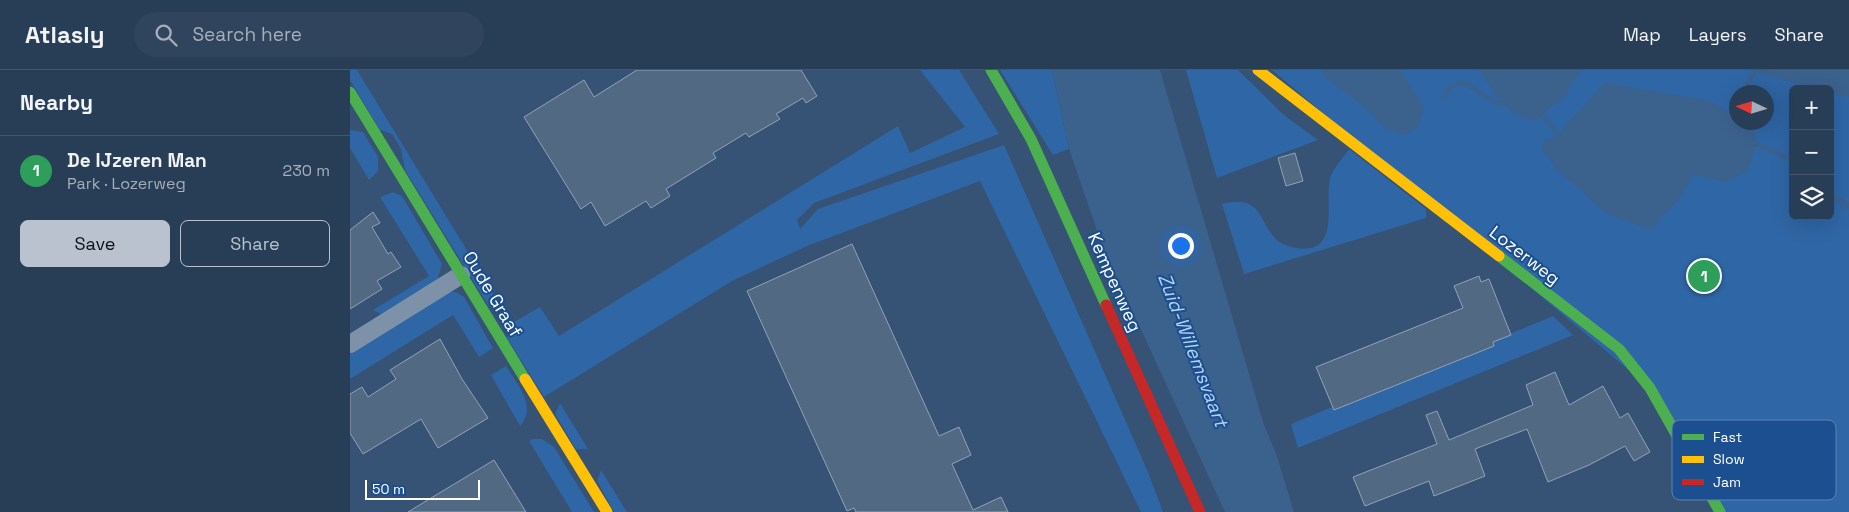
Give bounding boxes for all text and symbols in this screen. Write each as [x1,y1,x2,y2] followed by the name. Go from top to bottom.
[134,12,484,57] search box
[25,19,104,50] text: Atlasly
[152,21,180,49] icon: search
[192,22,302,47] text: Search here
[1623,23,1661,46] text: Map
[1689,23,1746,46] text: Layers
[1774,23,1824,46] text: Share
[1729,85,1774,130] north arrow
[1789,85,1834,220] map controls
[1789,85,1834,130] button: +
[20,89,93,116] text: Nearby
[1789,130,1834,175] button: −
[67,148,207,173] text: De IJzeren Man
[32,160,40,181] text: 1
[283,160,330,181] text: 230 m
[67,173,186,194] text: Park · Lozerweg
[1789,175,1834,220] button: layers
[20,220,170,267] button: Save
[180,220,330,267] button: Share
[1485,220,1565,290] street label: Lozerweg
[1083,229,1147,335] street label: Kempenweg
[1168,233,1194,259] your location
[458,247,528,341] street label: Oude Graaf
[1688,257,1720,295] pin: 1
[1152,269,1235,433] water label: Zuid-Willemsvaart
[1672,420,1836,500] legend
[1713,428,1742,446] text: Fast
[1713,450,1745,468] text: Slow
[1713,473,1741,491] text: Jam
[365,477,480,500] scale bar
[372,480,405,498] text: 50 m

